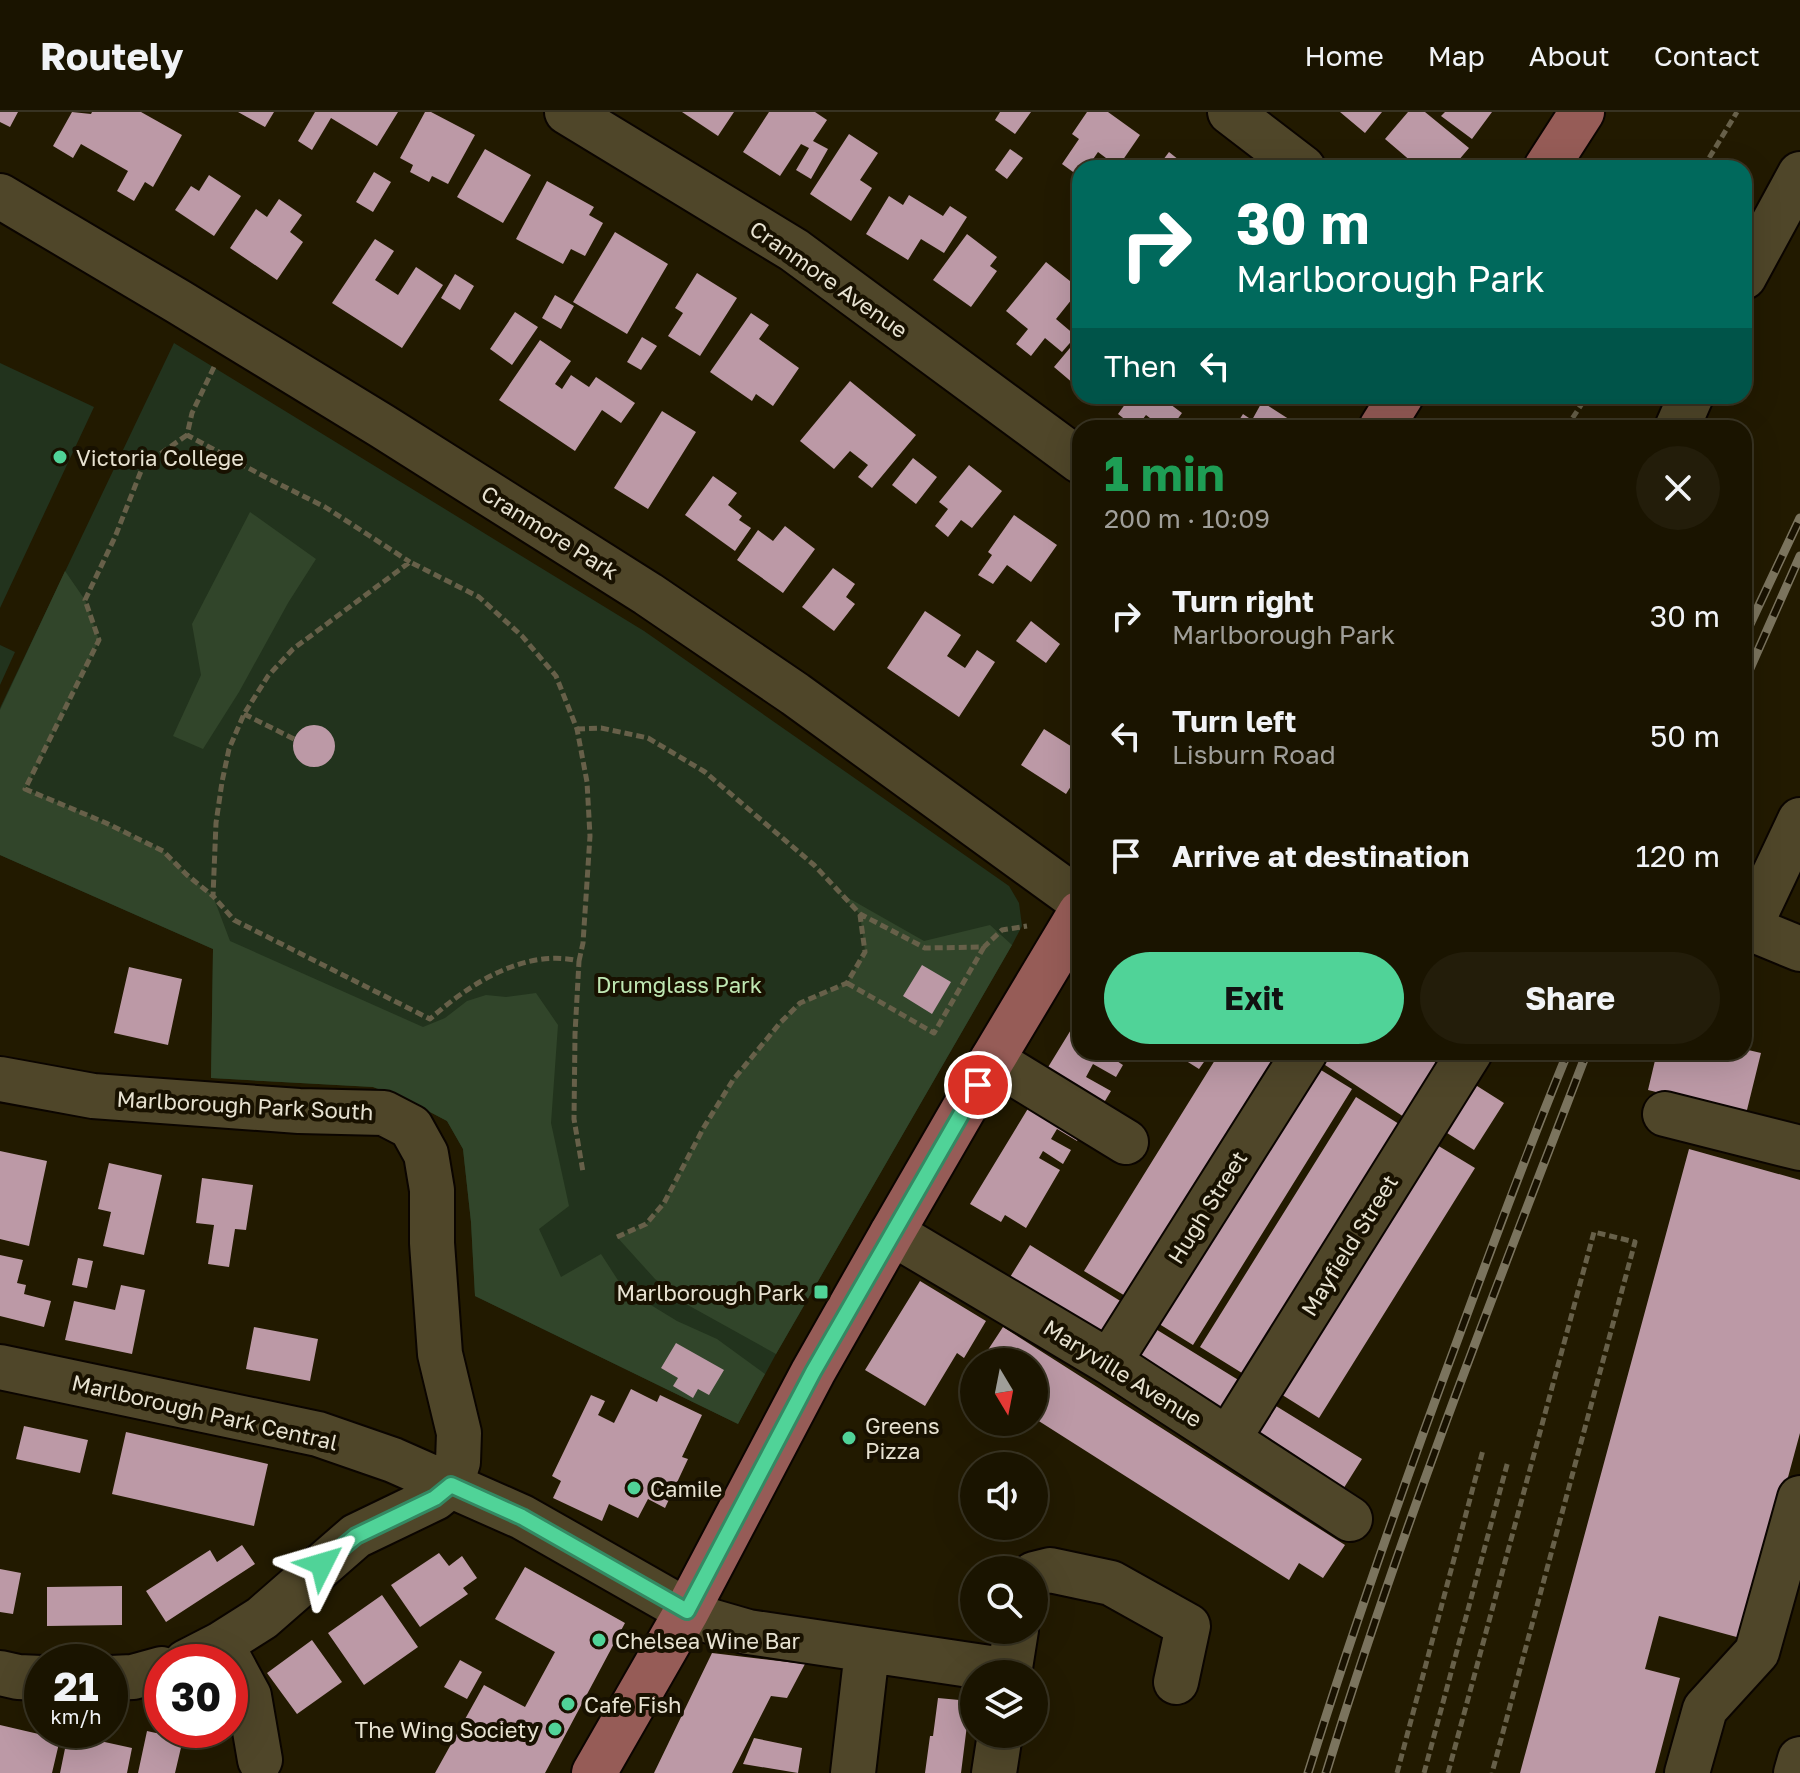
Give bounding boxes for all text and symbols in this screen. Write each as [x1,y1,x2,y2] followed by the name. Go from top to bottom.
[40,33,184,78] text: Routely
[1305,39,1384,72] text: Home
[1428,39,1485,72] text: Map
[1529,39,1610,72] text: About
[1654,39,1760,72] text: Contact
[1236,189,1370,256] text: 30 m
[1104,192,1208,296] icon: right
[745,215,913,343] street label: Cranmore Avenue
[1236,257,1545,300] text: Marlborough Park
[1193,344,1237,388] icon: left
[1104,348,1177,384] text: Then
[76,444,244,471] place label: Victoria College
[1104,444,1225,502] text: 1 min
[1636,446,1720,530] button: close
[51,448,69,466] marker: Victoria College
[477,479,623,585] street label: Cranmore Park
[1104,503,1270,534] text: 200 m · 10:09
[1172,583,1314,619] text: Turn right
[1104,594,1148,638] icon: right
[1650,598,1720,634] text: 30 m
[1172,619,1395,650] text: Marlborough Park
[1172,703,1297,739] text: Turn left
[1104,714,1148,758] icon: left
[1650,718,1720,754] text: 50 m
[1172,739,1336,770] text: Lisburn Road
[1104,834,1148,878] icon: arrive
[1172,838,1469,874] text: Arrive at destination
[1635,838,1720,874] text: 120 m
[1104,952,1404,1044] button: Exit
[1420,952,1720,1044] button: Share
[596,971,762,998] park label: Drumglass Park
[944,1051,1012,1119] pin
[956,1063,1000,1107] icon: arrive
[116,1085,374,1125] street label: Marlborough Park South
[1162,1146,1252,1268] street label: Hugh Street
[1295,1169,1403,1321] street label: Mayfield Street
[616,1279,805,1306] place label: Marlborough Park
[812,1283,830,1301] marker: Marlborough Park
[1039,1313,1207,1433] street label: Maryville Avenue
[960,1348,1048,1436] north arrow
[960,1348,1048,1748] map controls
[69,1368,341,1456] street label: Marlborough Park Central
[865,1412,940,1464] place label: Greens Pizza
[840,1429,858,1447] marker: Greens Pizza
[960,1452,1048,1540] button: sound
[650,1475,722,1502] place label: Camile
[625,1479,643,1497] marker: Camile
[280,1522,364,1606] position arrow
[960,1556,1048,1644] button: search
[615,1627,801,1654] place label: Chelsea Wine Bar
[590,1631,608,1649] marker: Chelsea Wine Bar
[144,1644,248,1748] speed limit sign: 30
[960,1660,1048,1748] button: layers
[54,1662,99,1710] text: 21
[584,1691,682,1718] place label: Cafe Fish
[559,1695,577,1713] marker: Cafe Fish
[51,1704,101,1728] text: km/h
[355,1716,539,1743] place label: The Wing Society
[546,1720,564,1738] marker: The Wing Society

